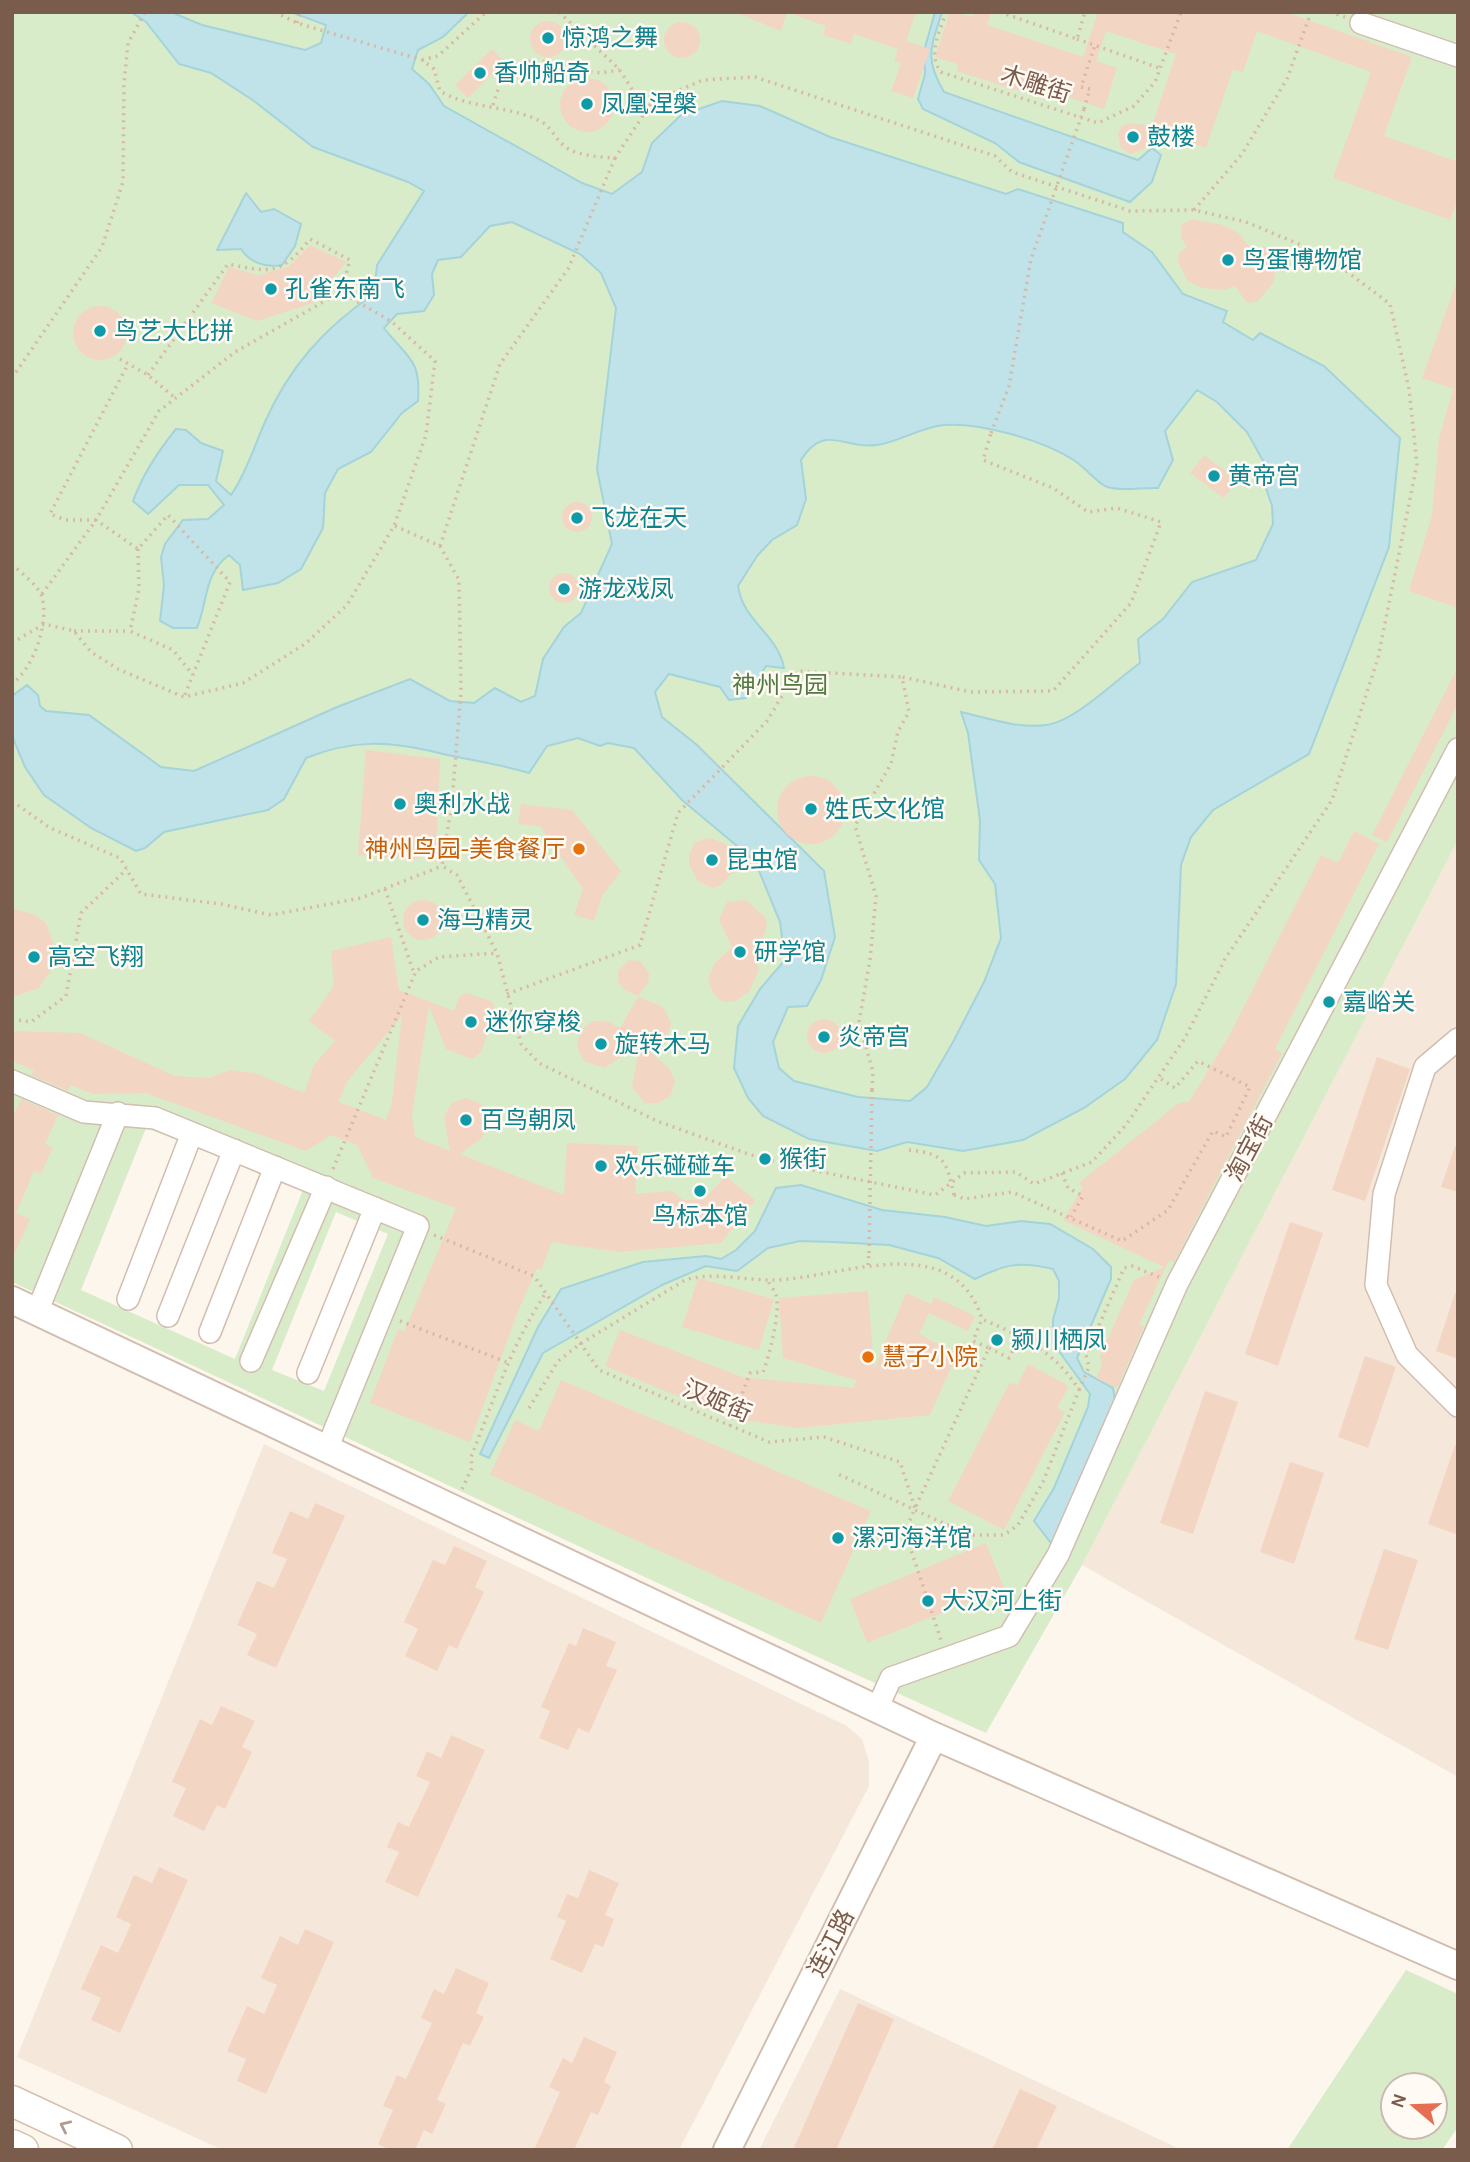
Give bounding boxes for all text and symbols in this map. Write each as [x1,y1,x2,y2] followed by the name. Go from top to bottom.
[562,24,658,52] place label: 惊鸿之舞
[540,30,556,46] marker: 惊鸿之舞
[494,59,590,87] place label: 香帅船奇
[997,60,1075,108] street label: 木雕街
[472,65,488,81] marker: 香帅船奇
[601,90,697,118] place label: 凤凰涅槃
[579,96,595,112] marker: 凤凰涅槃
[1147,123,1195,151] place label: 鼓楼
[1125,129,1141,145] marker: 鼓楼
[1242,246,1362,274] place label: 鸟蛋博物馆
[1220,252,1236,268] marker: 鸟蛋博物馆
[285,275,405,303] place label: 孔雀东南飞
[263,281,279,297] marker: 孔雀东南飞
[114,317,234,345] place label: 鸟艺大比拼
[92,323,108,339] marker: 鸟艺大比拼
[1228,462,1300,490] place label: 黄帝宫
[1206,468,1222,484] marker: 黄帝宫
[591,504,687,532] place label: 飞龙在天
[569,510,585,526] marker: 飞龙在天
[578,575,674,603] place label: 游龙戏凤
[556,581,572,597] marker: 游龙戏凤
[732,671,828,699] park label: 神州鸟园
[414,790,510,818] place label: 奥利水战
[825,795,945,823] place label: 姓氏文化馆
[392,796,408,812] marker: 奥利水战
[803,801,819,817] marker: 姓氏文化馆
[365,835,565,863] place label: 神州鸟园-美食餐厅
[571,841,587,857] marker: 神州鸟园-美食餐厅
[726,846,798,874] place label: 昆虫馆
[704,852,720,868] marker: 昆虫馆
[437,906,533,934] place label: 海马精灵
[415,912,431,928] marker: 海马精灵
[754,938,826,966] place label: 研学馆
[48,943,144,971] place label: 高空飞翔
[732,944,748,960] marker: 研学馆
[26,949,42,965] marker: 高空飞翔
[1343,988,1415,1016] place label: 嘉峪关
[1321,994,1337,1010] marker: 嘉峪关
[485,1008,581,1036] place label: 迷你穿梭
[463,1014,479,1030] marker: 迷你穿梭
[838,1023,910,1051] place label: 炎帝宫
[816,1029,832,1045] marker: 炎帝宫
[615,1030,711,1058] place label: 旋转木马
[593,1036,609,1052] marker: 旋转木马
[480,1106,576,1134] place label: 百鸟朝凤
[1220,1110,1278,1186] street label: 淘宝街
[458,1112,474,1128] marker: 百鸟朝凤
[779,1145,827,1173] place label: 猴街
[757,1151,773,1167] marker: 猴街
[615,1152,735,1180] place label: 欢乐碰碰车
[593,1158,609,1174] marker: 欢乐碰碰车
[692,1183,708,1199] marker: 鸟标本馆
[652,1202,748,1230] place label: 鸟标本馆
[1011,1326,1107,1354] place label: 颍川栖凤
[989,1332,1005,1348] marker: 颍川栖凤
[882,1343,978,1371] place label: 慧子小院
[860,1349,876,1365] marker: 慧子小院
[678,1374,756,1428] street label: 汉姬街
[852,1524,972,1552] place label: 漯河海洋馆
[830,1530,846,1546] marker: 漯河海洋馆
[942,1587,1062,1615] place label: 大汉河上街
[920,1593,936,1609] marker: 大汉河上街
[802,1905,860,1981] street label: 连江路
[1379,2071,1449,2141] north arrow
[1386,2091,1411,2111] text: N
[60,2120,72,2134] one-way arrow

